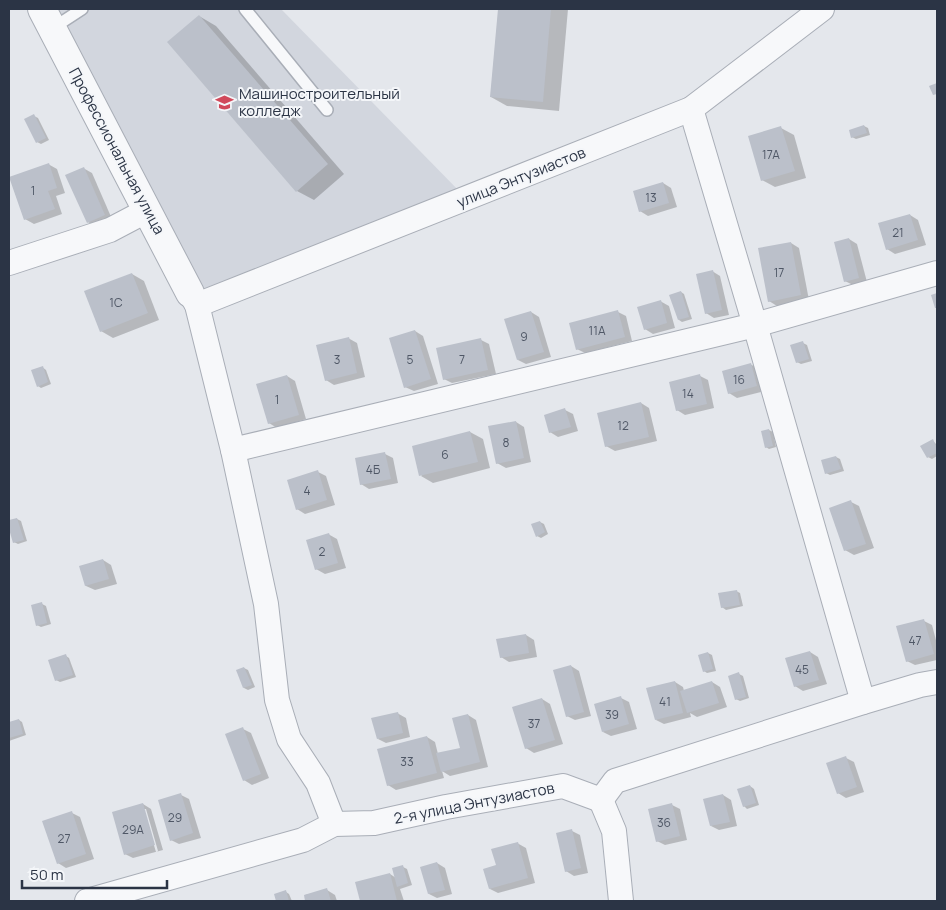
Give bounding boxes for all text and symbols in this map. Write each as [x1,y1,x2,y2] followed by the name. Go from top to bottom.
[64,64,170,238] street label: Профессиональная улица
[239,83,400,121] place label: Машиностроительный колледж
[215,92,235,112] school or university icon: Машиностроительный колледж
[453,142,589,212] street label: улица Энтузиастов
[762,146,780,163] house number: 17А
[31,182,35,199] house number: 1
[645,189,657,206] house number: 13
[892,224,904,241] house number: 21
[774,264,784,281] house number: 17
[109,294,123,311] house number: 1С
[589,322,606,339] house number: 11А
[520,328,528,345] house number: 9
[334,351,340,368] house number: 3
[407,351,414,368] house number: 5
[459,351,465,368] house number: 7
[733,371,745,388] house number: 16
[682,385,694,402] house number: 14
[275,391,279,408] house number: 1
[617,417,629,434] house number: 12
[503,434,510,451] house number: 8
[441,446,449,463] house number: 6
[366,461,380,478] house number: 4Б
[303,482,311,499] house number: 4
[319,543,326,560] house number: 2
[908,632,922,649] house number: 47
[795,661,809,678] house number: 45
[659,693,671,710] house number: 41
[605,706,619,723] house number: 39
[528,715,540,732] house number: 37
[400,753,414,770] house number: 33
[392,777,556,829] street label: 2-я улица Энтузиастов
[168,809,182,826] house number: 29
[657,814,671,831] house number: 36
[122,821,144,838] house number: 29А
[58,830,70,847] house number: 27
[22,858,168,890] scale bar
[30,864,64,885] text: 50 m

